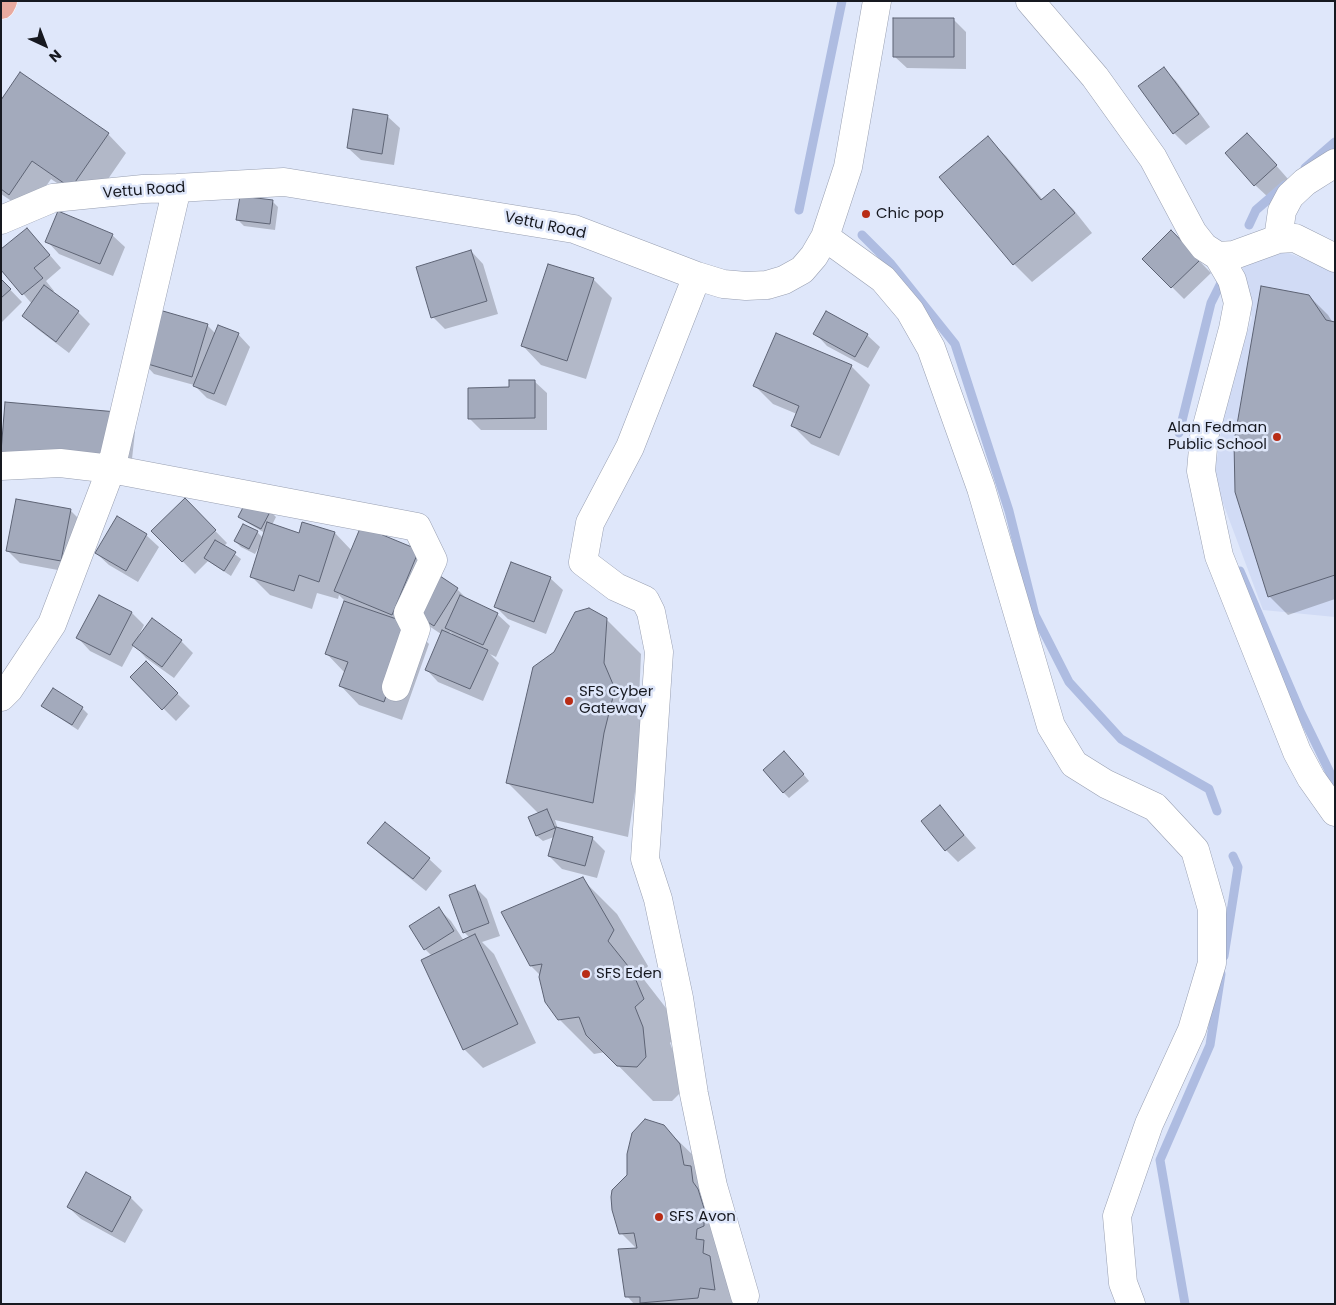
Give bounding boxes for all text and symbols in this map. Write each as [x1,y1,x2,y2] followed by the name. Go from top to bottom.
[20,20,70,70] north arrow
[45,45,66,67] text: N
[102,179,186,203] street label: Vettu Road
[876,205,944,223] place label: Chic pop
[860,208,872,220] marker: Chic pop
[503,209,587,243] street label: Vettu Road
[1167,419,1267,454] place label: Alan Fedman Public School
[1271,431,1283,443] marker: Alan Fedman Public School
[579,683,653,718] place label: SFS Cyber Gateway
[563,695,575,707] marker: SFS Cyber Gateway
[596,965,662,983] place label: SFS Eden
[580,968,592,980] marker: SFS Eden
[669,1208,736,1226] place label: SFS Avon
[653,1211,665,1223] marker: SFS Avon

